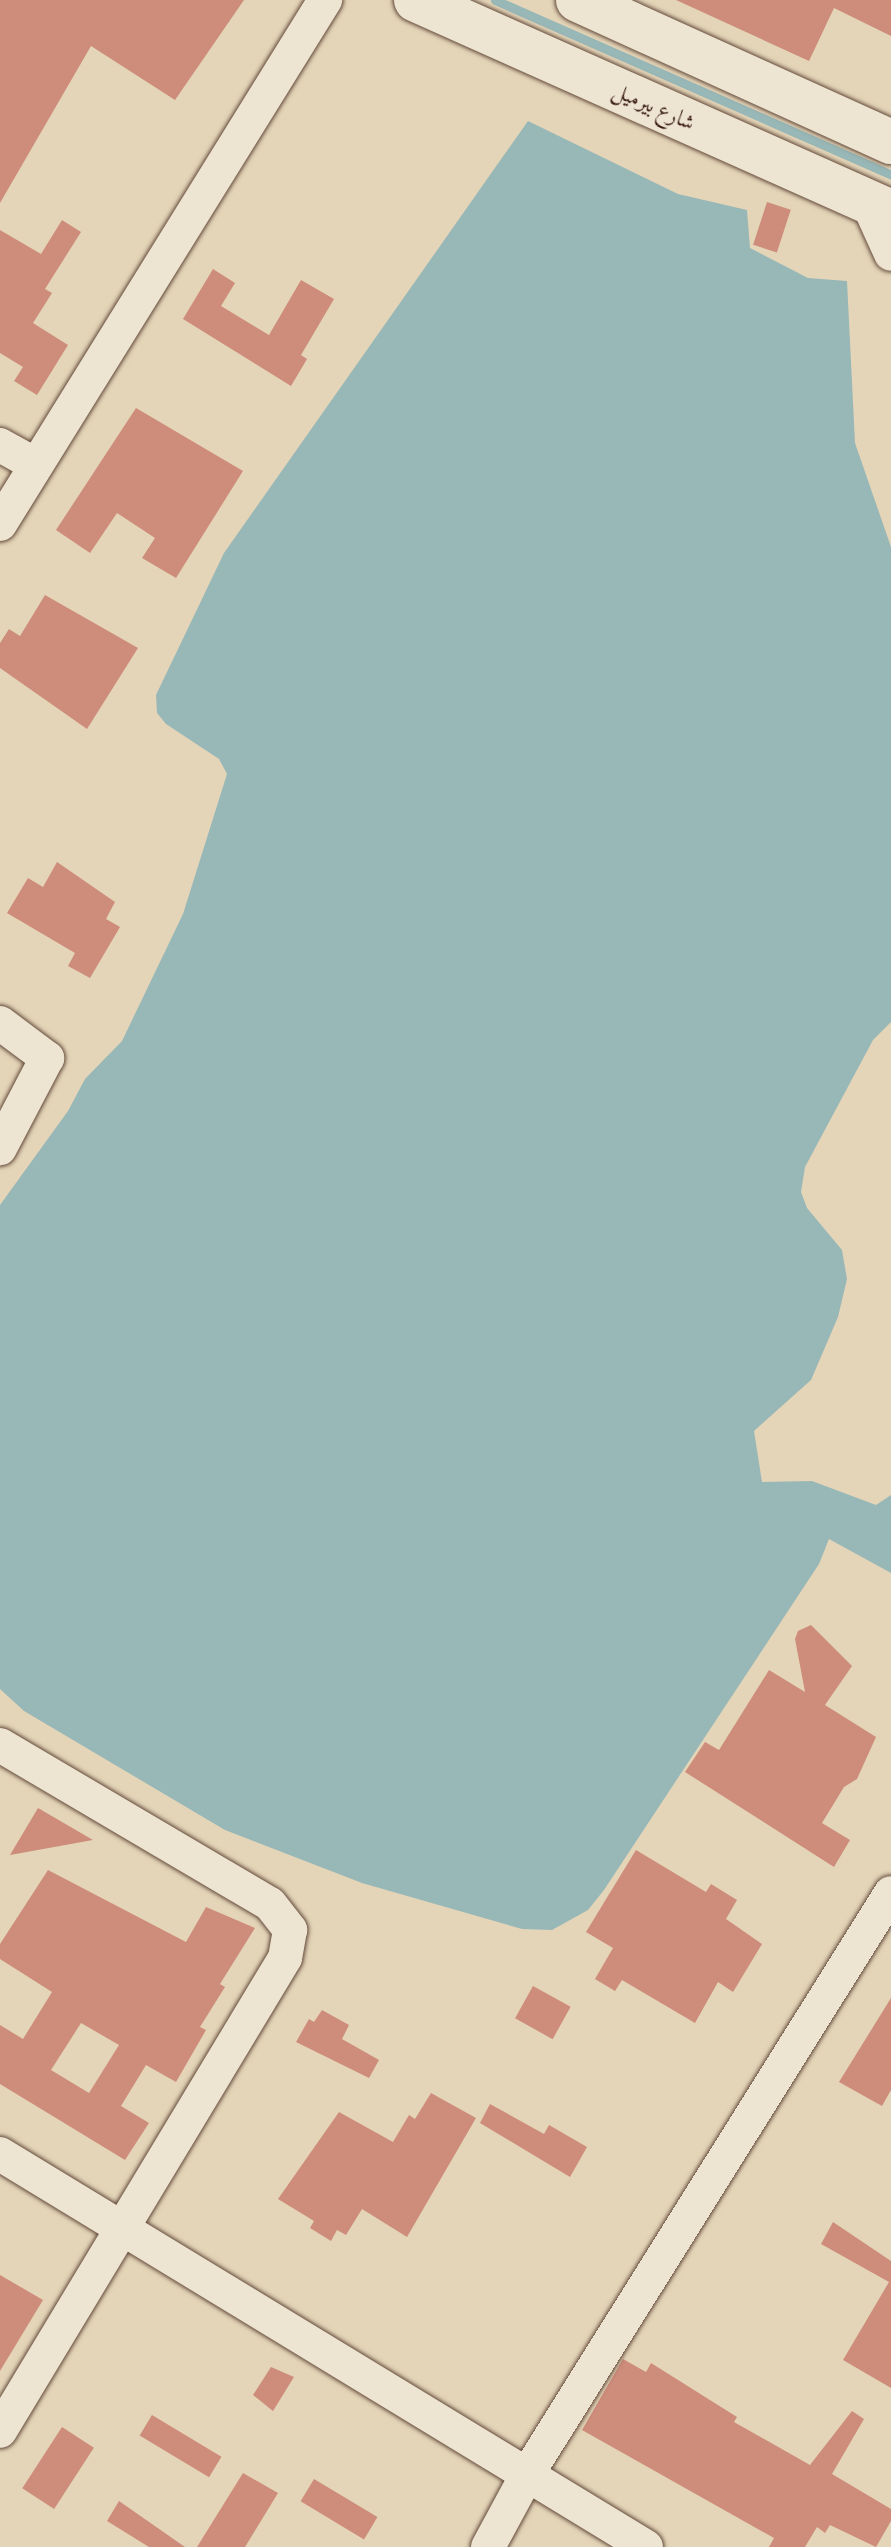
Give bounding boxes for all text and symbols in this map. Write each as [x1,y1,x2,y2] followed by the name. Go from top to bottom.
[609,76,699,136] street label: شارع بيرميل

